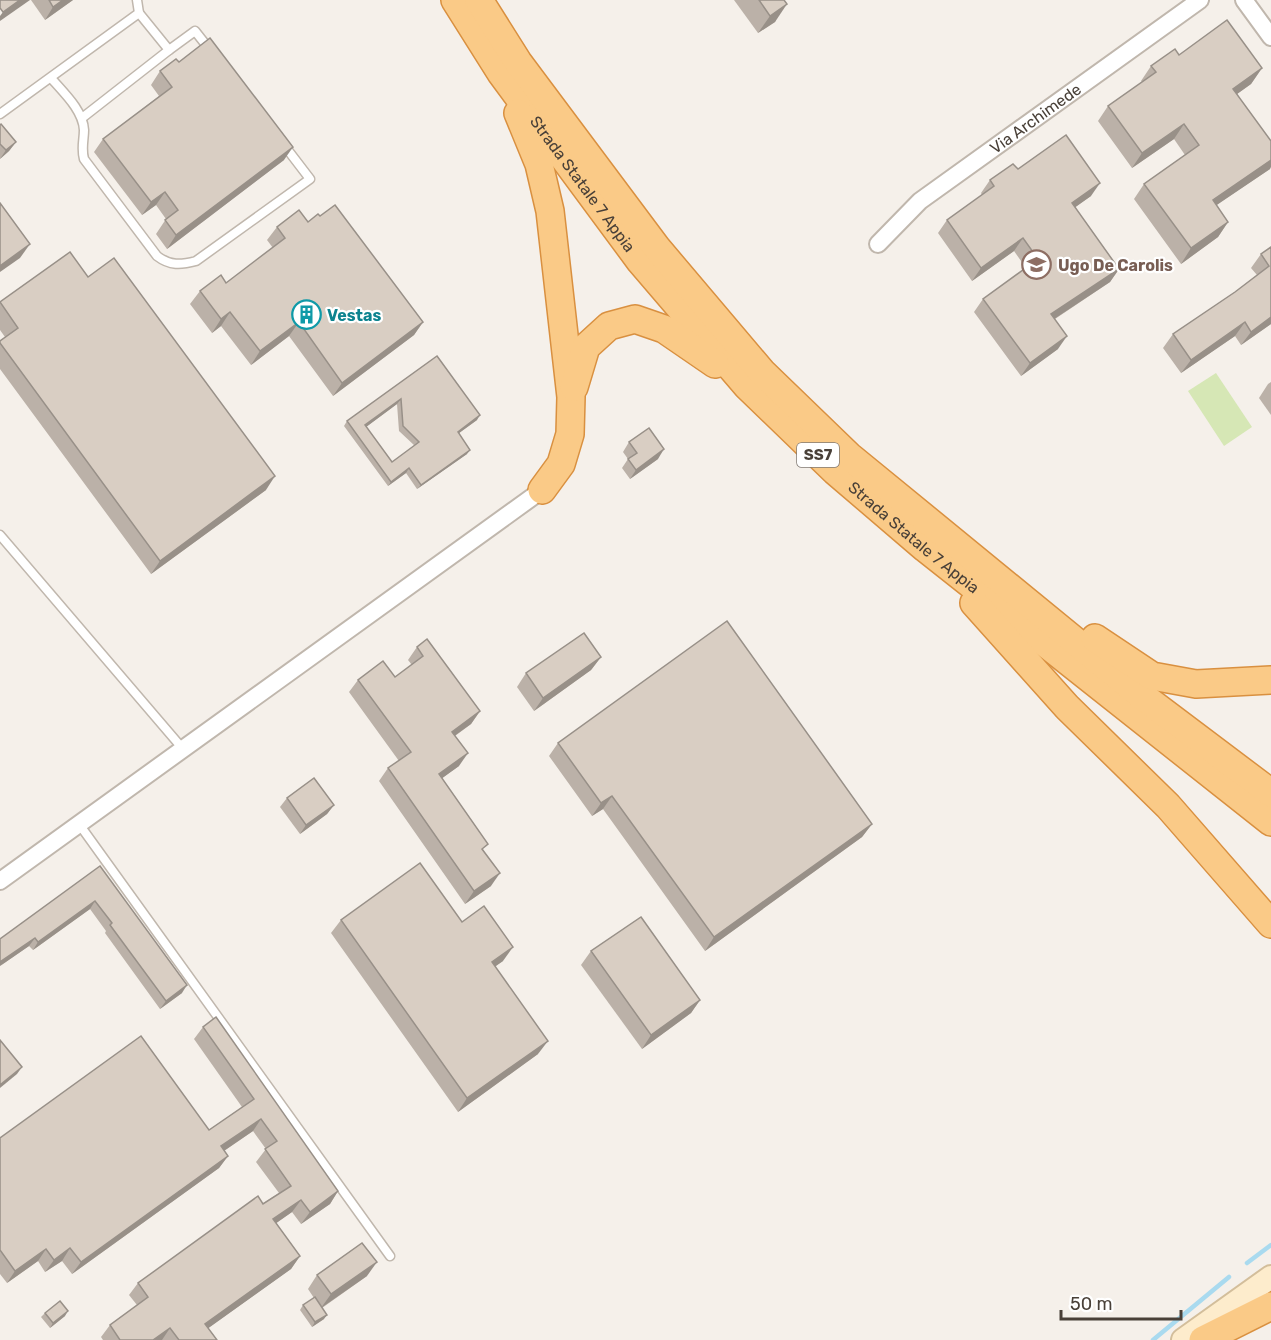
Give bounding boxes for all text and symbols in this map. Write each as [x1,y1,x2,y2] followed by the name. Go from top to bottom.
[986,80,1085,158] street label: Via Archimede
[526,112,639,256] street label: Strada Statale 7 Appia
[1021,249,1053,281] school or university icon: Ugo De Carolis
[1058,256,1173,275] place label: Ugo De Carolis
[290,299,322,331] building icon: Vestas
[327,306,381,325] place label: Vestas
[797,443,839,467] road number: SS7
[844,478,983,597] street label: Strada Statale 7 Appia
[1061,1283,1181,1321] scale bar
[1070,1293,1113,1315] text: 50 m

